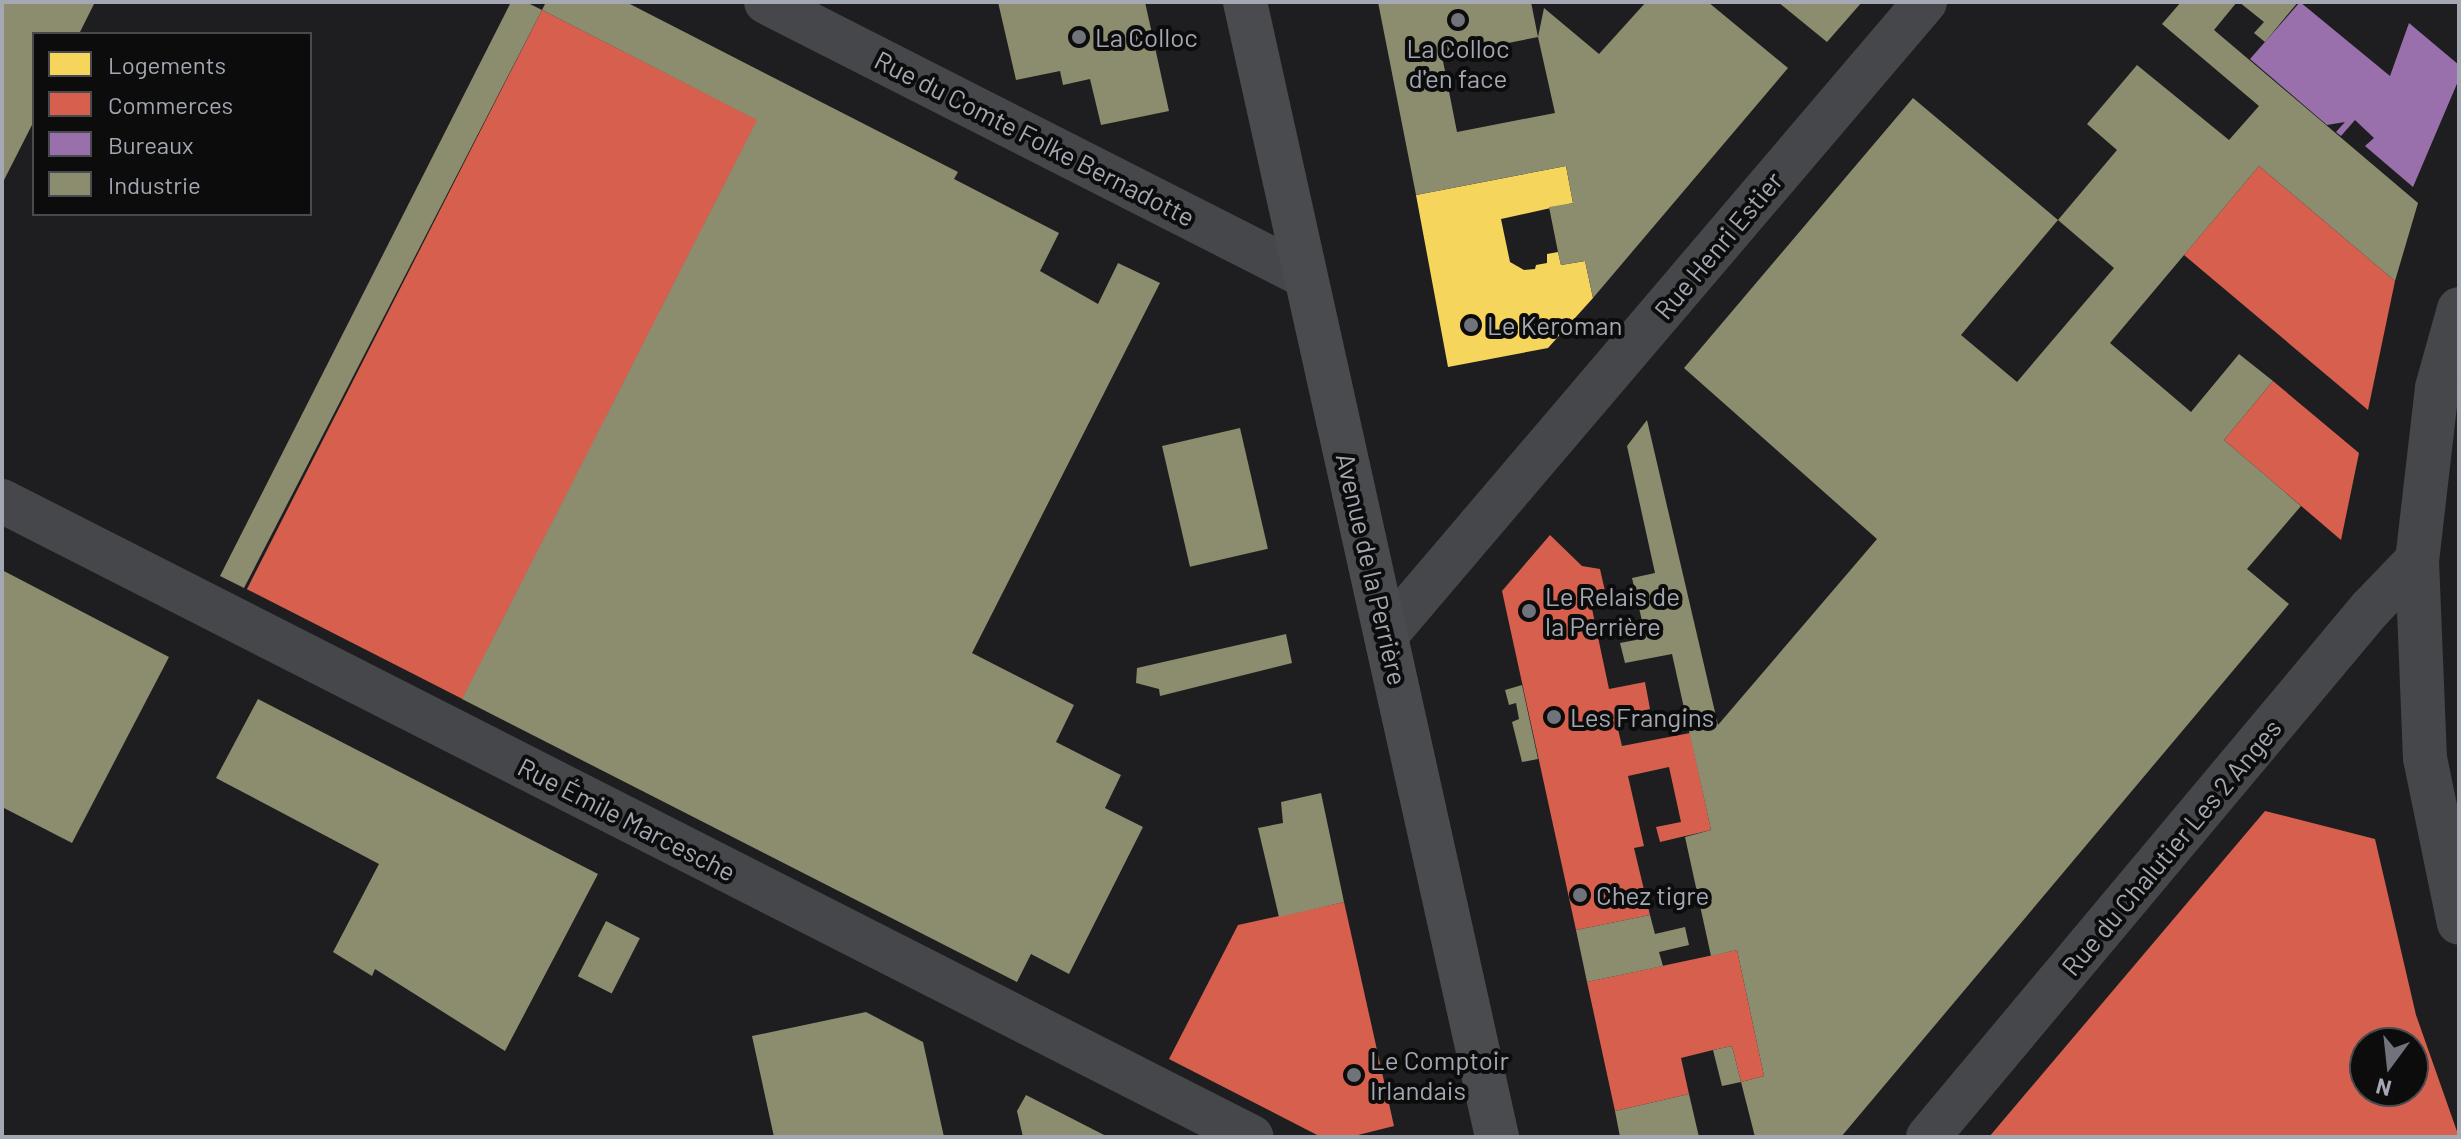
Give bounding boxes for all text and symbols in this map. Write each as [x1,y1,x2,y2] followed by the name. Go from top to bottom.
[1449,11,1467,29] marker: La Colloc d'en face
[1095,21,1198,53] place label: La Colloc
[1070,28,1088,46] marker: La Colloc
[32,32,312,216] legend
[1407,32,1509,94] place label: La Colloc d'en face
[870,44,1200,232] street label: Rue du Comte Folke Bernadotte
[108,50,226,79] text: Logements
[108,90,233,119] text: Commerces
[108,130,193,159] text: Bureaux
[1647,165,1789,325] street label: Rue Henri Estier
[108,170,201,199] text: Industrie
[1487,309,1622,341] place label: Le Keroman
[1462,316,1480,334] marker: Le Keroman
[1330,450,1414,688] street label: Avenue de la Perrière
[1545,580,1680,642] place label: Le Relais de la Perrière
[1520,602,1538,620] marker: Le Relais de la Perrière
[1570,701,1714,733] place label: Les Frangins
[1545,708,1563,726] marker: Les Frangins
[2055,713,2287,981] street label: Rue du Chalutier Les 2 Anges
[513,751,741,887] street label: Rue Émile Marcesche
[1596,879,1709,911] place label: Chez tigre
[1571,886,1589,904] marker: Chez tigre
[2349,1027,2429,1107] north arrow
[1370,1044,1509,1106] place label: Le Comptoir Irlandais
[1345,1066,1363,1084] marker: Le Comptoir Irlandais
[2373,1074,2394,1103] text: N

